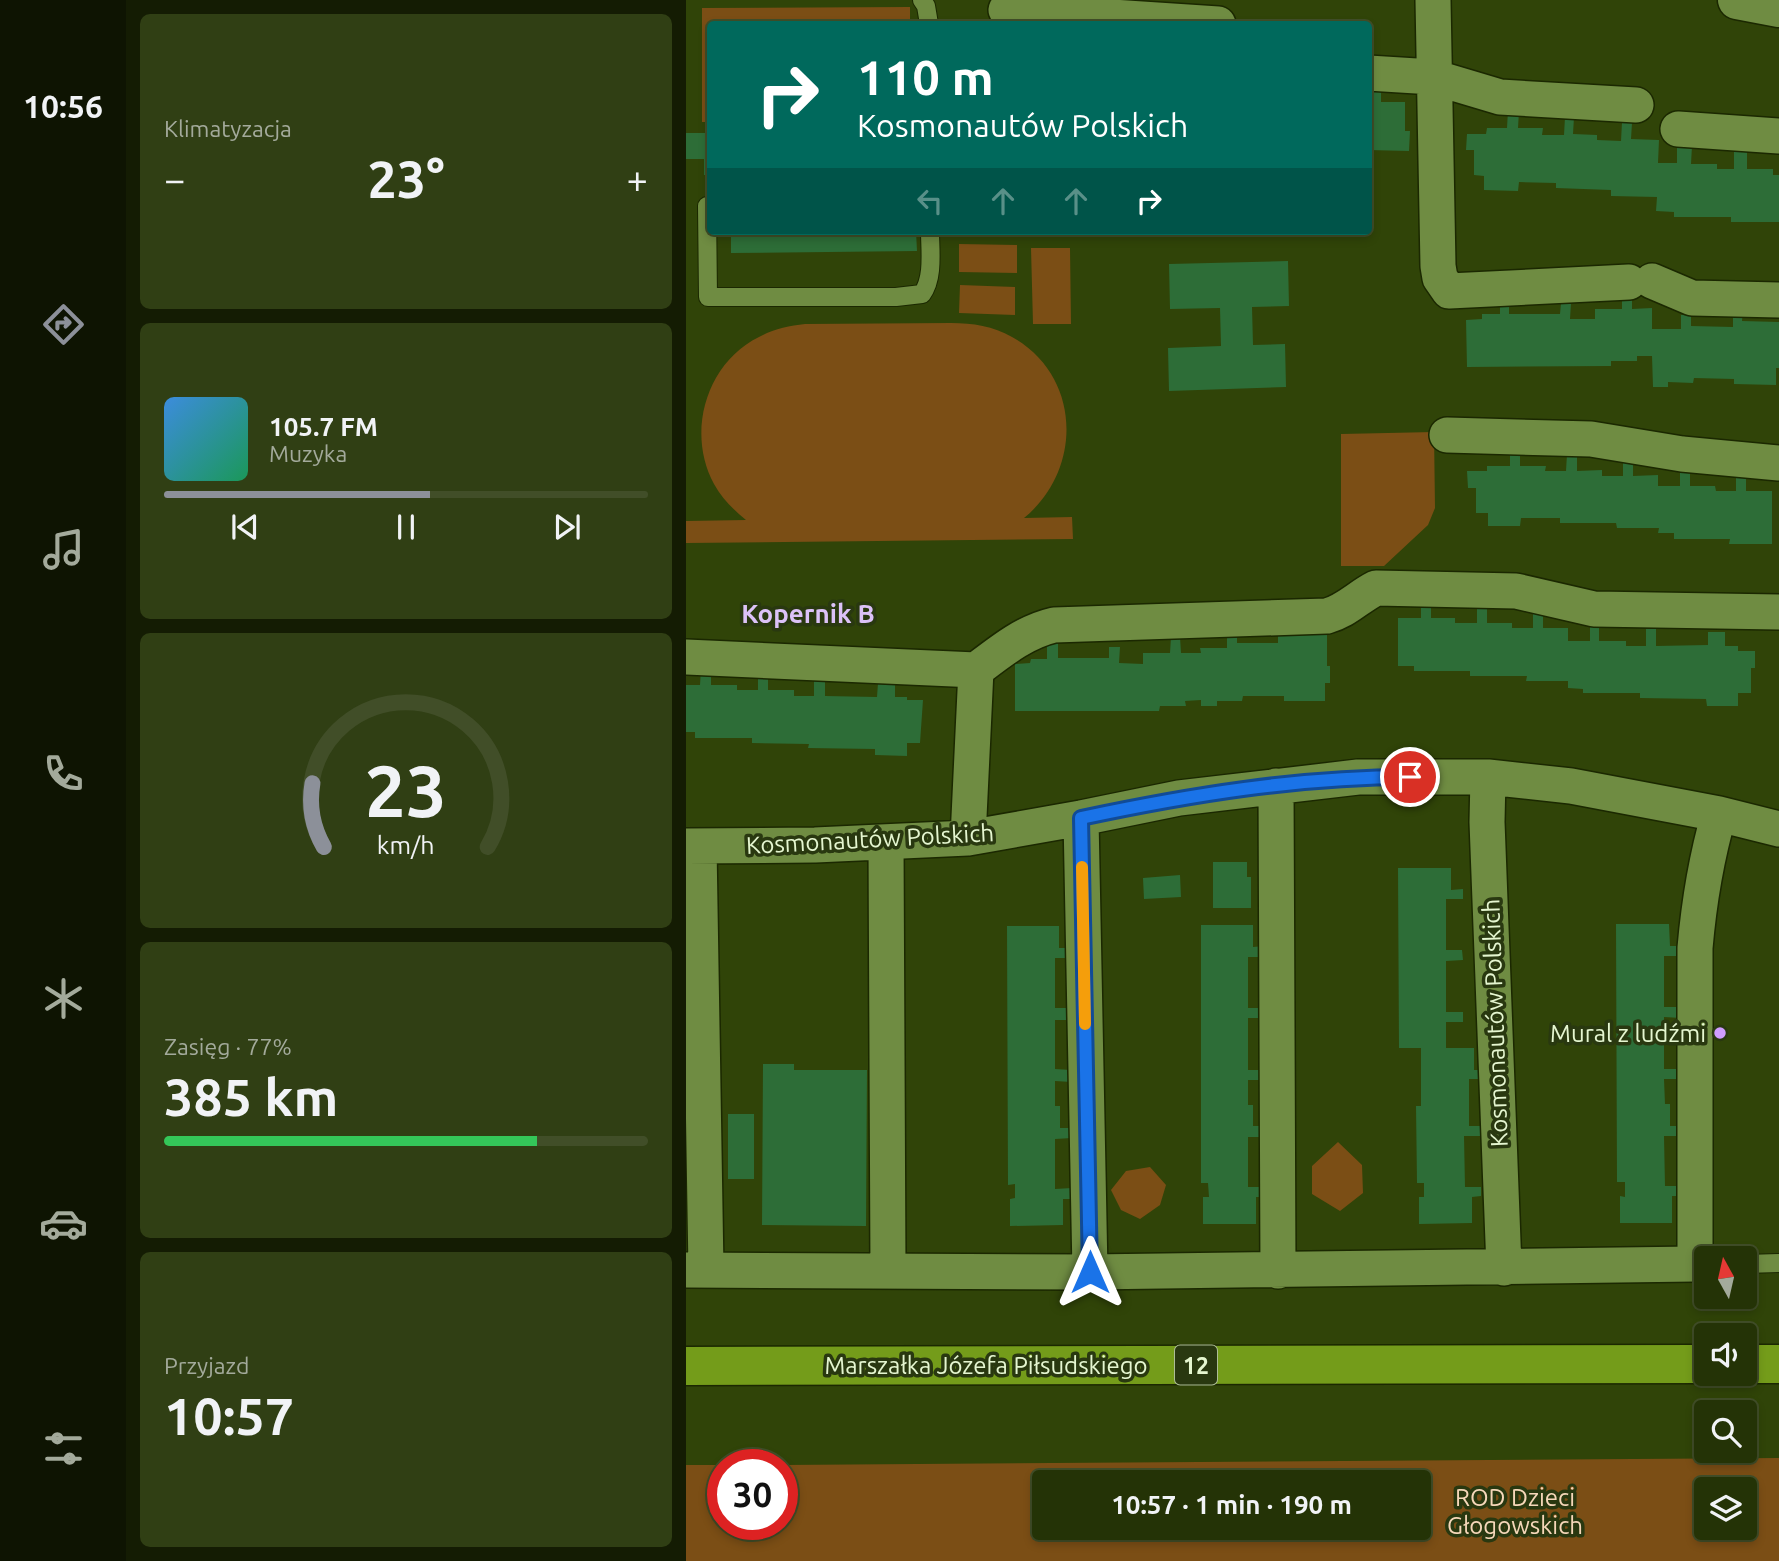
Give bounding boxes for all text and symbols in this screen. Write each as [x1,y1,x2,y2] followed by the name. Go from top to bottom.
[742,49,833,140] icon: right
[857,49,994,104] text: 110 m
[23,88,103,124] text: 10:56
[857,107,1188,143] text: Kosmonautów Polskich
[164,116,292,141] text: Klimatyzacja
[367,150,445,208] text: 23°
[164,158,185,200] text: −
[627,158,648,200] text: +
[911,182,949,220] icon: left
[984,182,1022,220] icon: ahead
[1057,182,1095,220] icon: ahead
[1130,182,1168,220] icon: right
[39,300,88,349] icon: directions
[269,412,378,441] text: 105.7 FM
[269,441,347,466] text: Muzyka
[226,508,264,546] icon: previous
[387,508,425,546] icon: pause
[548,508,586,546] icon: next
[39,525,88,574] icon: music
[741,599,875,628] district label: Kopernik B
[1380,747,1440,807] pin
[39,749,88,798] icon: phone
[365,749,447,831] text: 23
[1391,758,1429,796] icon: arrive
[745,819,995,859] street label: Kosmonautów Polskich
[377,830,435,858] text: km/h
[1477,898,1513,1148] street label: Kosmonautów Polskich
[39,974,88,1023] icon: climate
[1550,1020,1706,1047] place label: Mural z ludźmi
[1712,1025,1728,1041] marker: Mural z ludźmi
[164,1034,292,1059] text: Zasięg · 77%
[164,1068,338,1126] text: 385 km
[39,1199,88,1248] icon: car
[1053,1235,1127,1309] position arrow
[1694,1246,1757,1309] north arrow
[1694,1246,1757,1540] map controls
[1694,1323,1757,1386] button: sound
[1175,1346,1217,1384] road number: 12
[824,1352,1148,1379] street label: Marszałka Józefa Piłsudskiego
[164,1353,249,1378] text: Przyjazd
[164,1387,294,1445] text: 10:57
[1694,1400,1757,1463] button: search
[39,1424,88,1473] icon: filters
[707,1449,798,1540] speed limit sign: 30
[1694,1477,1757,1540] button: layers
[1447,1484,1583,1539] park label: ROD Dzieci Głogowskich
[1111,1490,1352,1519] text: 10:57 · 1 min · 190 m

